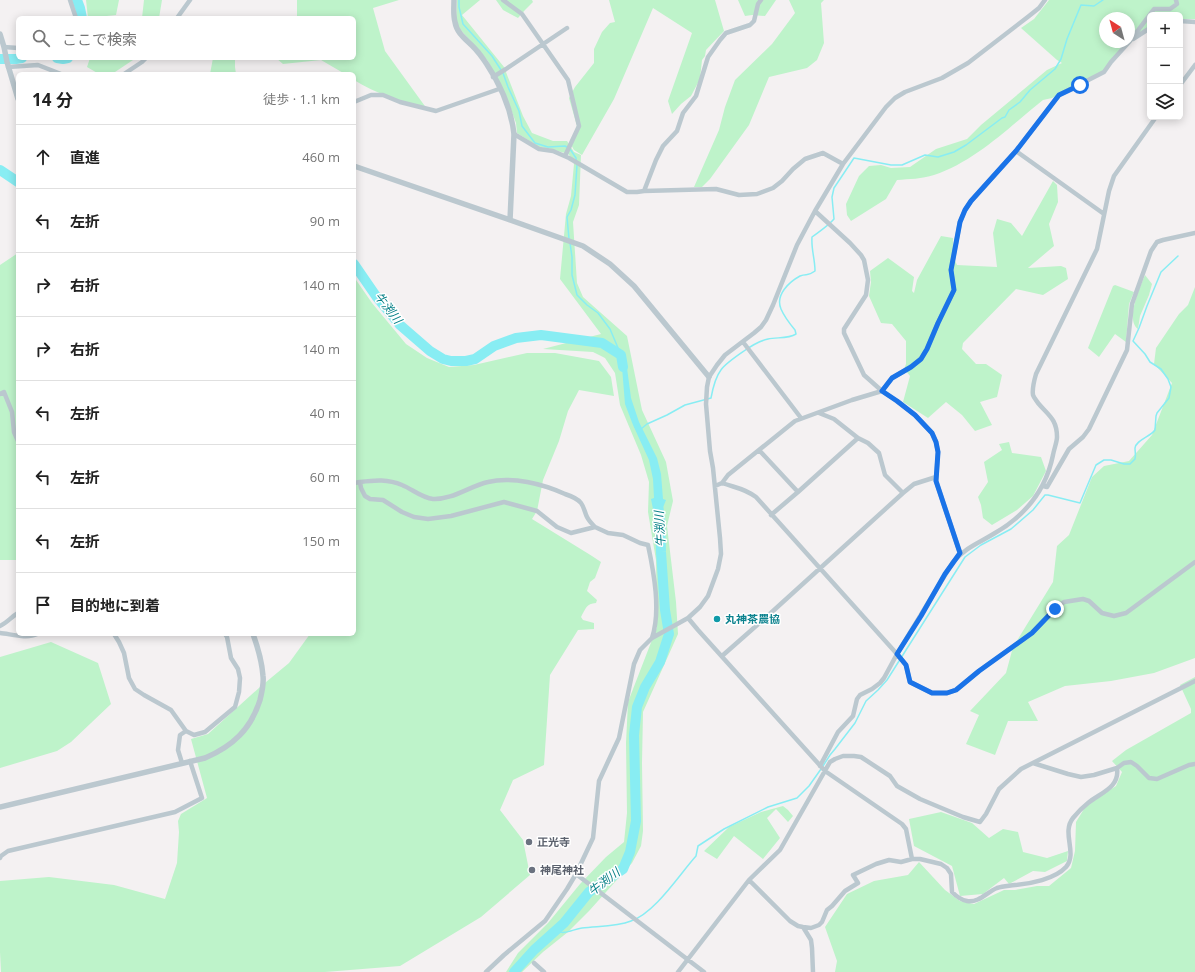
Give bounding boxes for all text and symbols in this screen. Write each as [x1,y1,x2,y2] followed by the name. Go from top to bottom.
[1099,12,1135,48] north arrow
[1147,12,1183,120] map controls
[1147,12,1183,48] button: +
[16,16,356,60] search box
[30,27,52,49] icon: search
[62,29,137,49] text: ここで検索
[1147,48,1183,84] button: −
[1071,76,1089,94] route start
[1147,84,1183,120] button: layers
[32,88,73,111] text: 14 分
[263,90,340,108] text: 徒歩 · 1.1 km
[32,146,54,168] icon: ahead
[70,147,100,167] text: 直進
[302,148,340,166] text: 460 m
[32,210,54,232] icon: left
[70,211,100,231] text: 左折
[310,212,340,230] text: 90 m
[32,274,54,296] icon: right
[70,275,100,295] text: 右折
[302,276,340,294] text: 140 m
[371,288,407,329] water label: 牛渕川
[32,338,54,360] icon: right
[70,339,100,359] text: 右折
[302,340,340,358] text: 140 m
[32,402,54,424] icon: left
[70,403,100,423] text: 左折
[310,404,340,422] text: 40 m
[32,466,54,488] icon: left
[70,467,100,487] text: 左折
[310,468,340,486] text: 60 m
[650,509,669,547] water label: 牛渕川
[32,530,54,552] icon: left
[70,531,100,551] text: 左折
[302,532,340,550] text: 150 m
[32,594,54,616] icon: arrive
[70,595,160,615] text: 目的地に到着
[1046,600,1064,618] route end
[725,611,780,626] place label: 丸神茶農協
[712,614,722,624] marker: 丸神茶農協
[537,834,570,849] place label: 正光寺
[524,837,534,847] marker: 正光寺
[540,862,584,877] place label: 神尾神社
[584,863,625,899] water label: 牛渕川
[527,865,537,875] marker: 神尾神社

